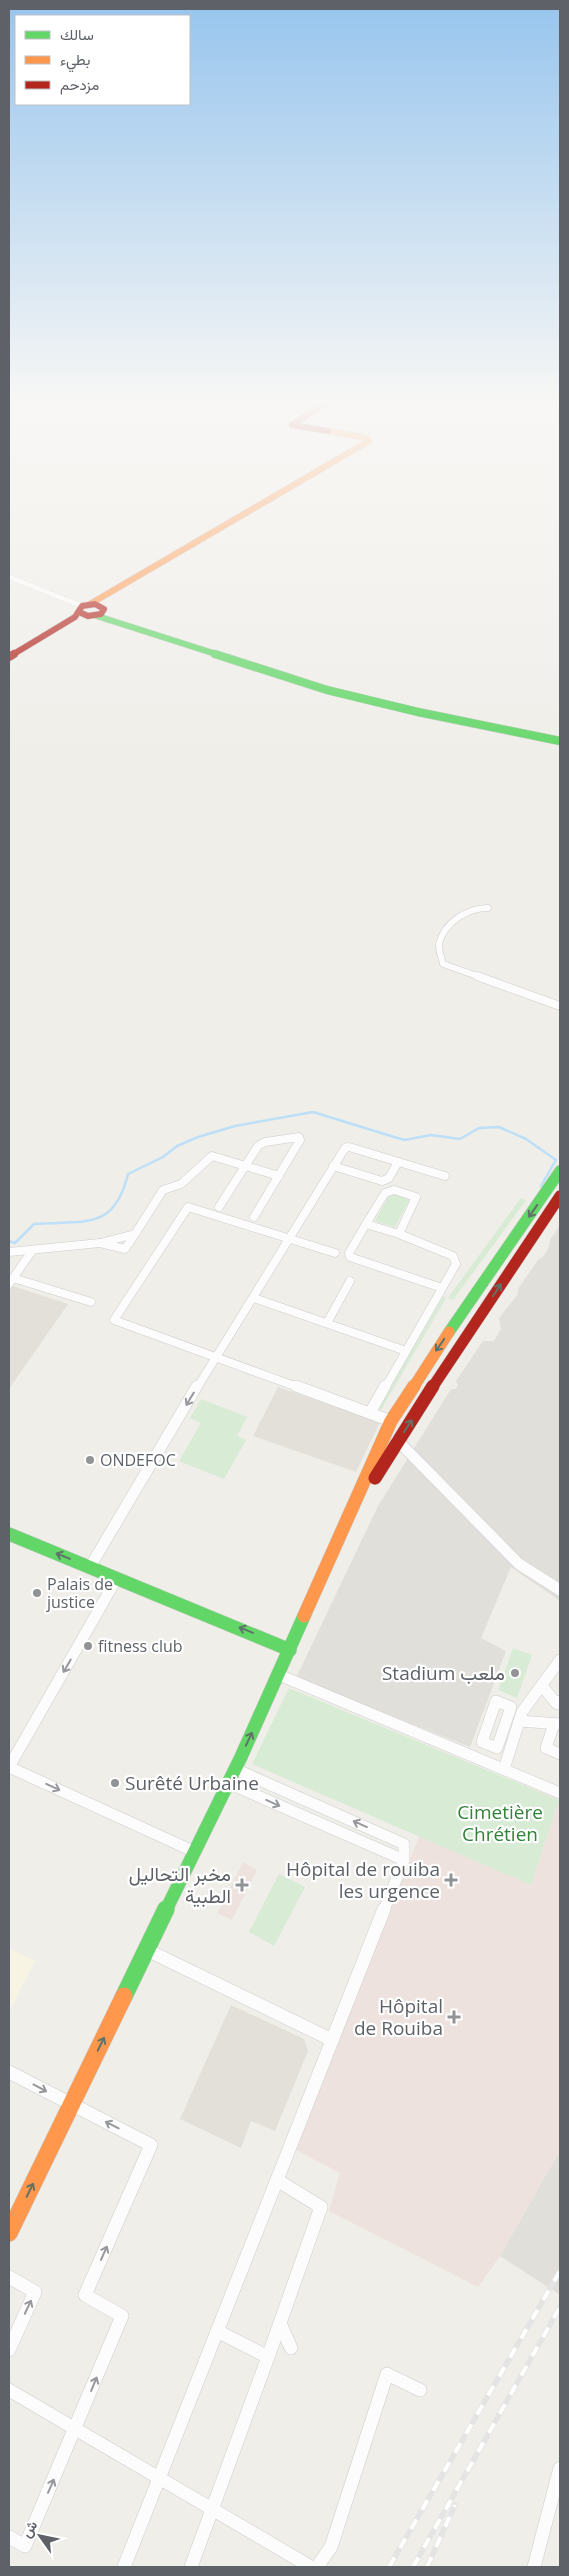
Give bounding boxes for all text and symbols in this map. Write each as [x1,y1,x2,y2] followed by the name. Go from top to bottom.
[15,15,190,105] legend
[60,24,94,44] text: سالك
[60,49,90,73] text: بطيء
[60,74,99,95] text: مزدحم
[527,1204,538,1218] one-way arrow
[492,1283,502,1297] one-way arrow
[435,1338,445,1352] one-way arrow
[184,1391,194,1405] one-way arrow
[403,1419,414,1433] one-way arrow
[100,1449,176,1471] place label: ONDEFOC
[84,1454,96,1466] marker: ONDEFOC
[56,1551,71,1561] one-way arrow
[46,1573,113,1613] place label: Palais de justice
[31,1587,43,1599] marker: Palais de justice
[239,1625,254,1634] one-way arrow
[98,1635,183,1657] place label: fitness club
[82,1640,94,1652] marker: fitness club
[61,1658,71,1672] one-way arrow
[382,1660,505,1686] place label: Stadium ملعب
[509,1667,521,1679] marker: Stadium ملعب
[245,1732,254,1747] one-way arrow
[125,1770,259,1796] place label: Surêté Urbaine
[109,1777,121,1789] marker: Surêté Urbaine
[45,1783,60,1792] one-way arrow
[265,1798,280,1808] one-way arrow
[457,1799,543,1847] park label: Cimetière Chrétien
[353,1819,368,1829] one-way arrow
[286,1856,440,1904] place label: Hôpital de rouiba les urgence
[129,1861,231,1909] place label: مخبر التحاليل الطبية
[444,1873,458,1887] marker: Hôpital de rouiba les urgence
[235,1878,249,1892] marker: مخبر التحاليل الطبية
[354,1993,443,2041] place label: Hôpital de Rouiba
[447,2010,461,2024] marker: Hôpital de Rouiba
[97,2036,107,2051] one-way arrow
[33,2083,48,2093] one-way arrow
[105,2120,120,2129] one-way arrow
[25,2182,35,2197] one-way arrow
[99,2246,109,2261] one-way arrow
[24,2300,34,2315] one-way arrow
[90,2377,100,2392] one-way arrow
[46,2479,56,2494] one-way arrow
[15,2511,65,2561] north arrow
[16,2516,41,2541] text: ش

